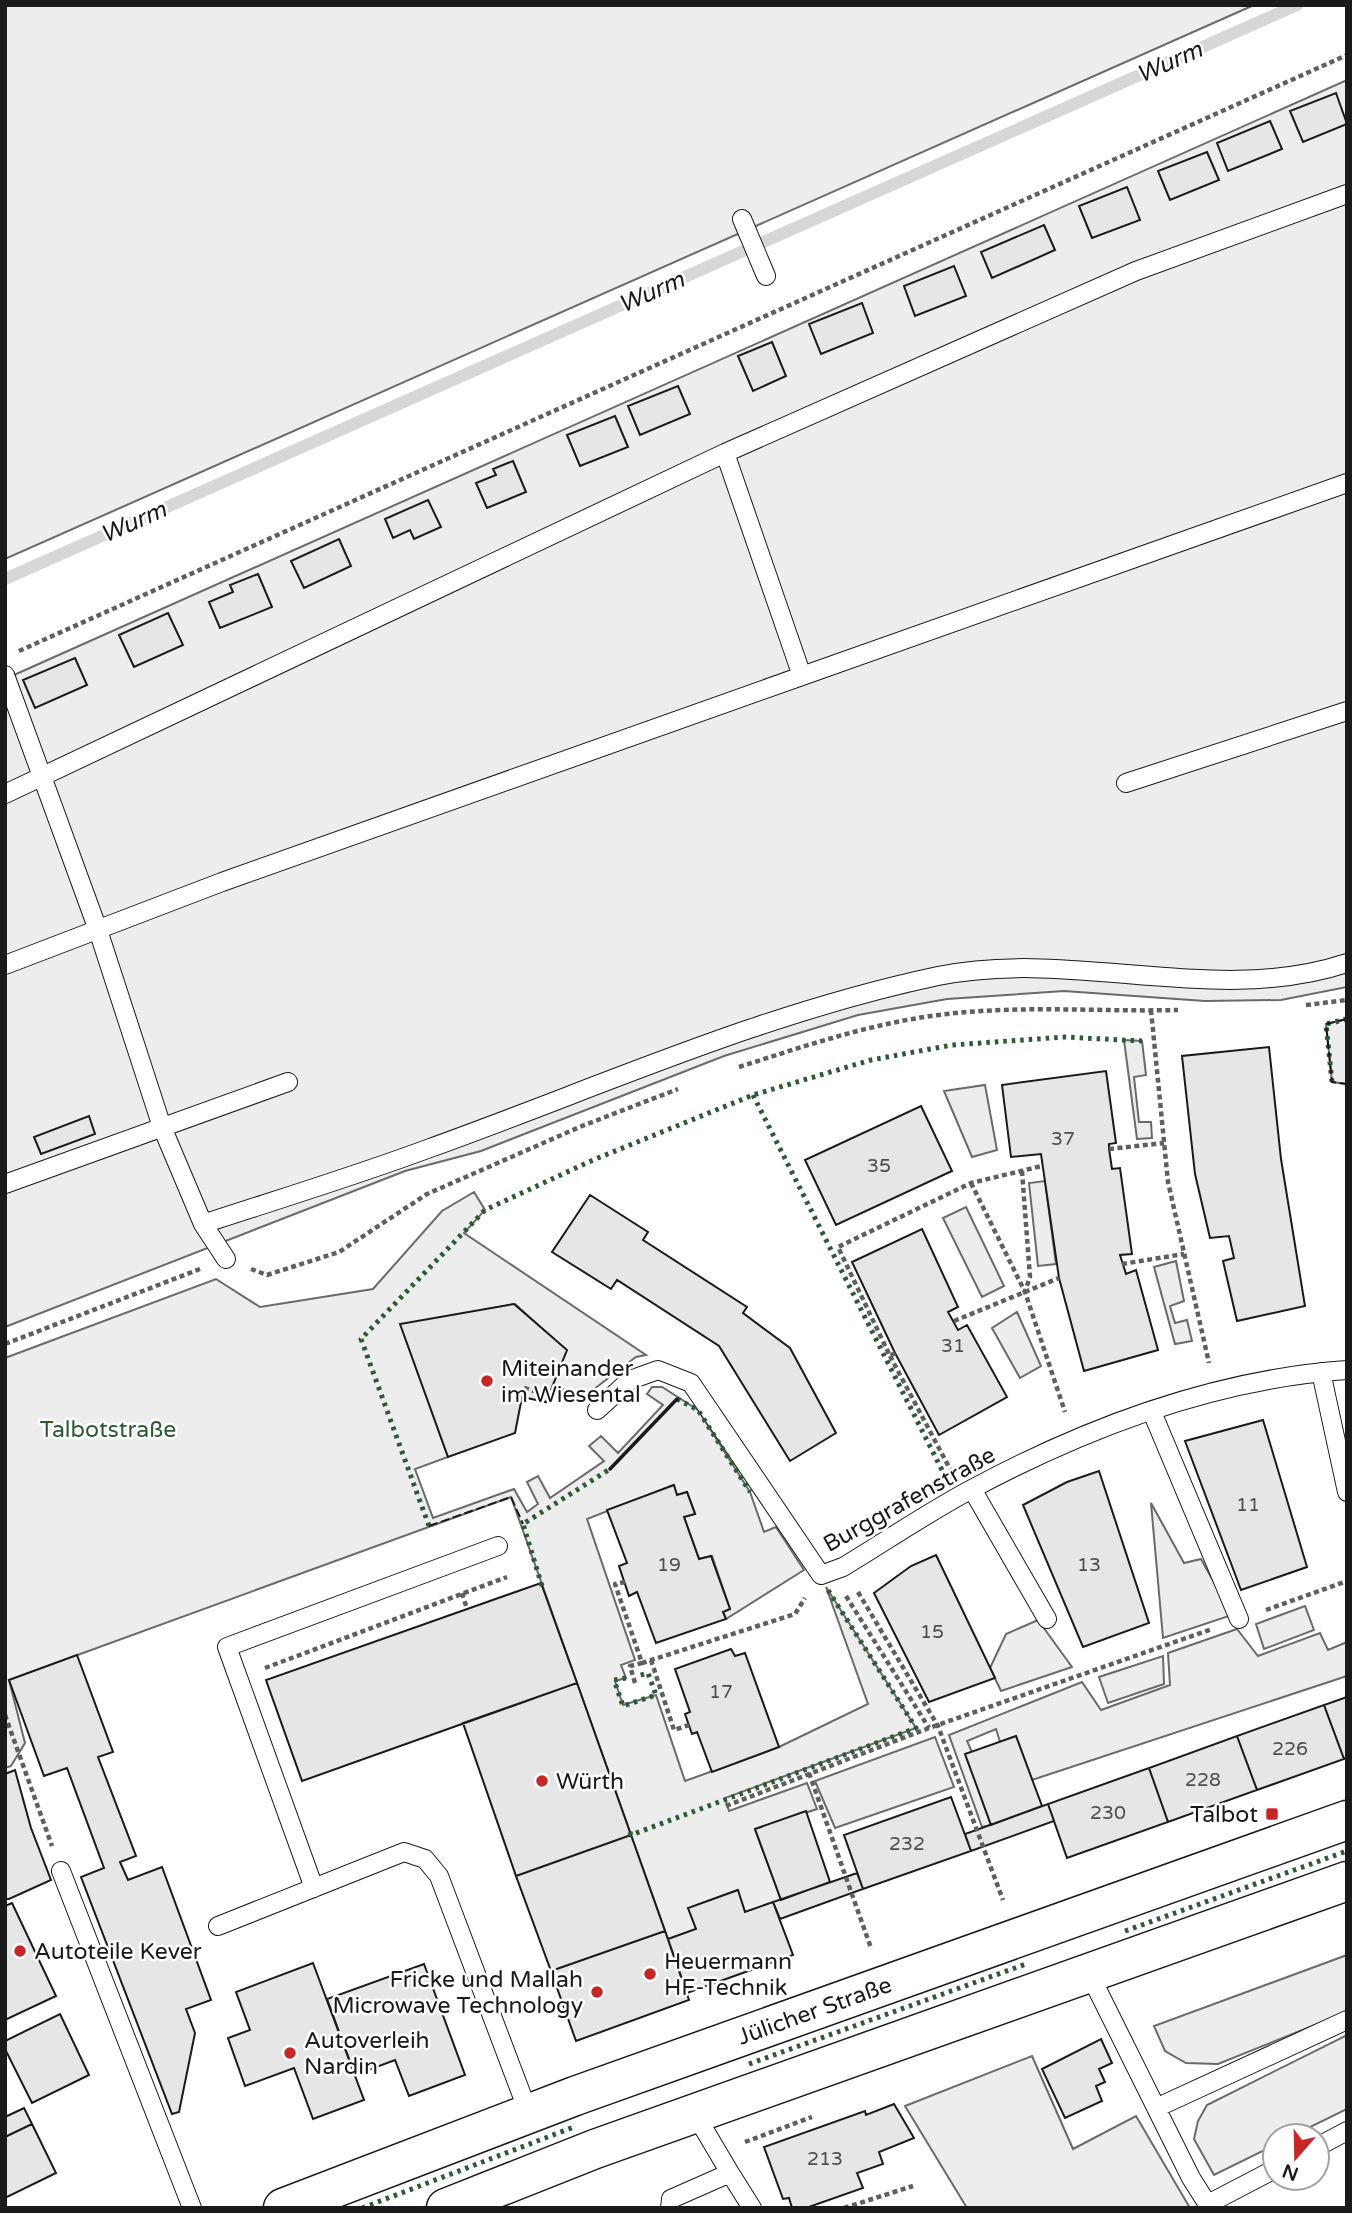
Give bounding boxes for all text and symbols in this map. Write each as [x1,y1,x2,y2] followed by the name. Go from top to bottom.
[1132,35,1208,90] water label: Wurm
[614,265,690,320] water label: Wurm
[96,495,172,550] water label: Wurm
[1051,1128,1075,1150] house number: 37
[867,1155,891,1177] house number: 35
[941,1335,965,1357] house number: 31
[501,1355,641,1409] place label: Miteinander im Wiesental
[479,1373,495,1389] marker: Miteinander im Wiesental
[40,1416,176,1444] park label: Talbotstraße
[819,1441,1000,1559] street label: Burggrafenstraße
[1236,1494,1260,1516] house number: 11
[657,1554,681,1576] house number: 19
[1077,1554,1101,1576] house number: 13
[920,1621,944,1643] house number: 15
[709,1681,733,1703] house number: 17
[1272,1738,1308,1760] house number: 226
[556,1768,624,1796] place label: Würth
[1185,1769,1221,1791] house number: 228
[534,1773,550,1789] marker: Würth
[1190,1801,1258,1829] place label: Talbot
[1090,1802,1126,1824] house number: 230
[1264,1806,1280,1822] marker: Talbot
[889,1833,925,1855] house number: 232
[34,1938,202,1966] place label: Autoteile Kever
[12,1943,28,1959] marker: Autoteile Kever
[664,1948,792,2002] place label: Heuermann HF-Technik
[333,1966,583,2020] place label: Fricke und Mallah Microwave Technology
[642,1966,658,1982] marker: Heuermann HF-Technik
[734,1971,896,2052] street label: Jülicher Straße
[589,1984,605,2000] marker: Fricke und Mallah Microwave Technology
[304,2027,430,2081] place label: Autoverleih Nardin
[282,2045,298,2061] marker: Autoverleih Nardin
[1261,2122,1331,2192] north arrow
[807,2148,843,2170] house number: 213
[1280,2159,1301,2185] text: N

